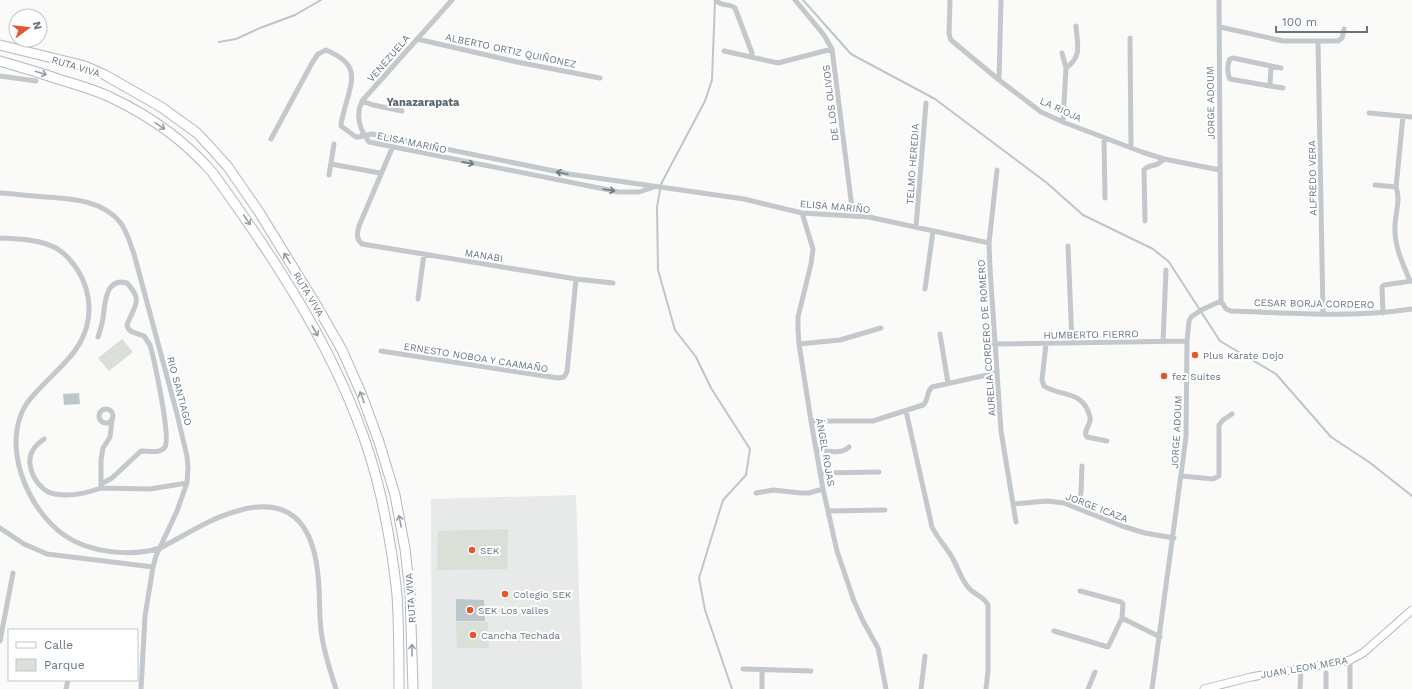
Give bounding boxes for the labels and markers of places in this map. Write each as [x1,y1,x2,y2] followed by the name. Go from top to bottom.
[1190,350,1200,360] marker: Plus Karate Dojo
[1203,350,1284,361] place label: Plus Karate Dojo
[1159,371,1169,381] marker: fez Suites
[1172,371,1221,382] place label: fez Suites
[467,545,477,555] marker: SEK
[480,545,500,556] place label: SEK
[500,589,510,599] marker: Colegio SEK
[513,589,572,600] place label: Colegio SEK
[465,605,475,615] marker: SEK Los valles
[478,605,549,616] place label: SEK Los valles
[468,630,478,640] marker: Cancha Techada
[481,630,560,641] place label: Cancha Techada

